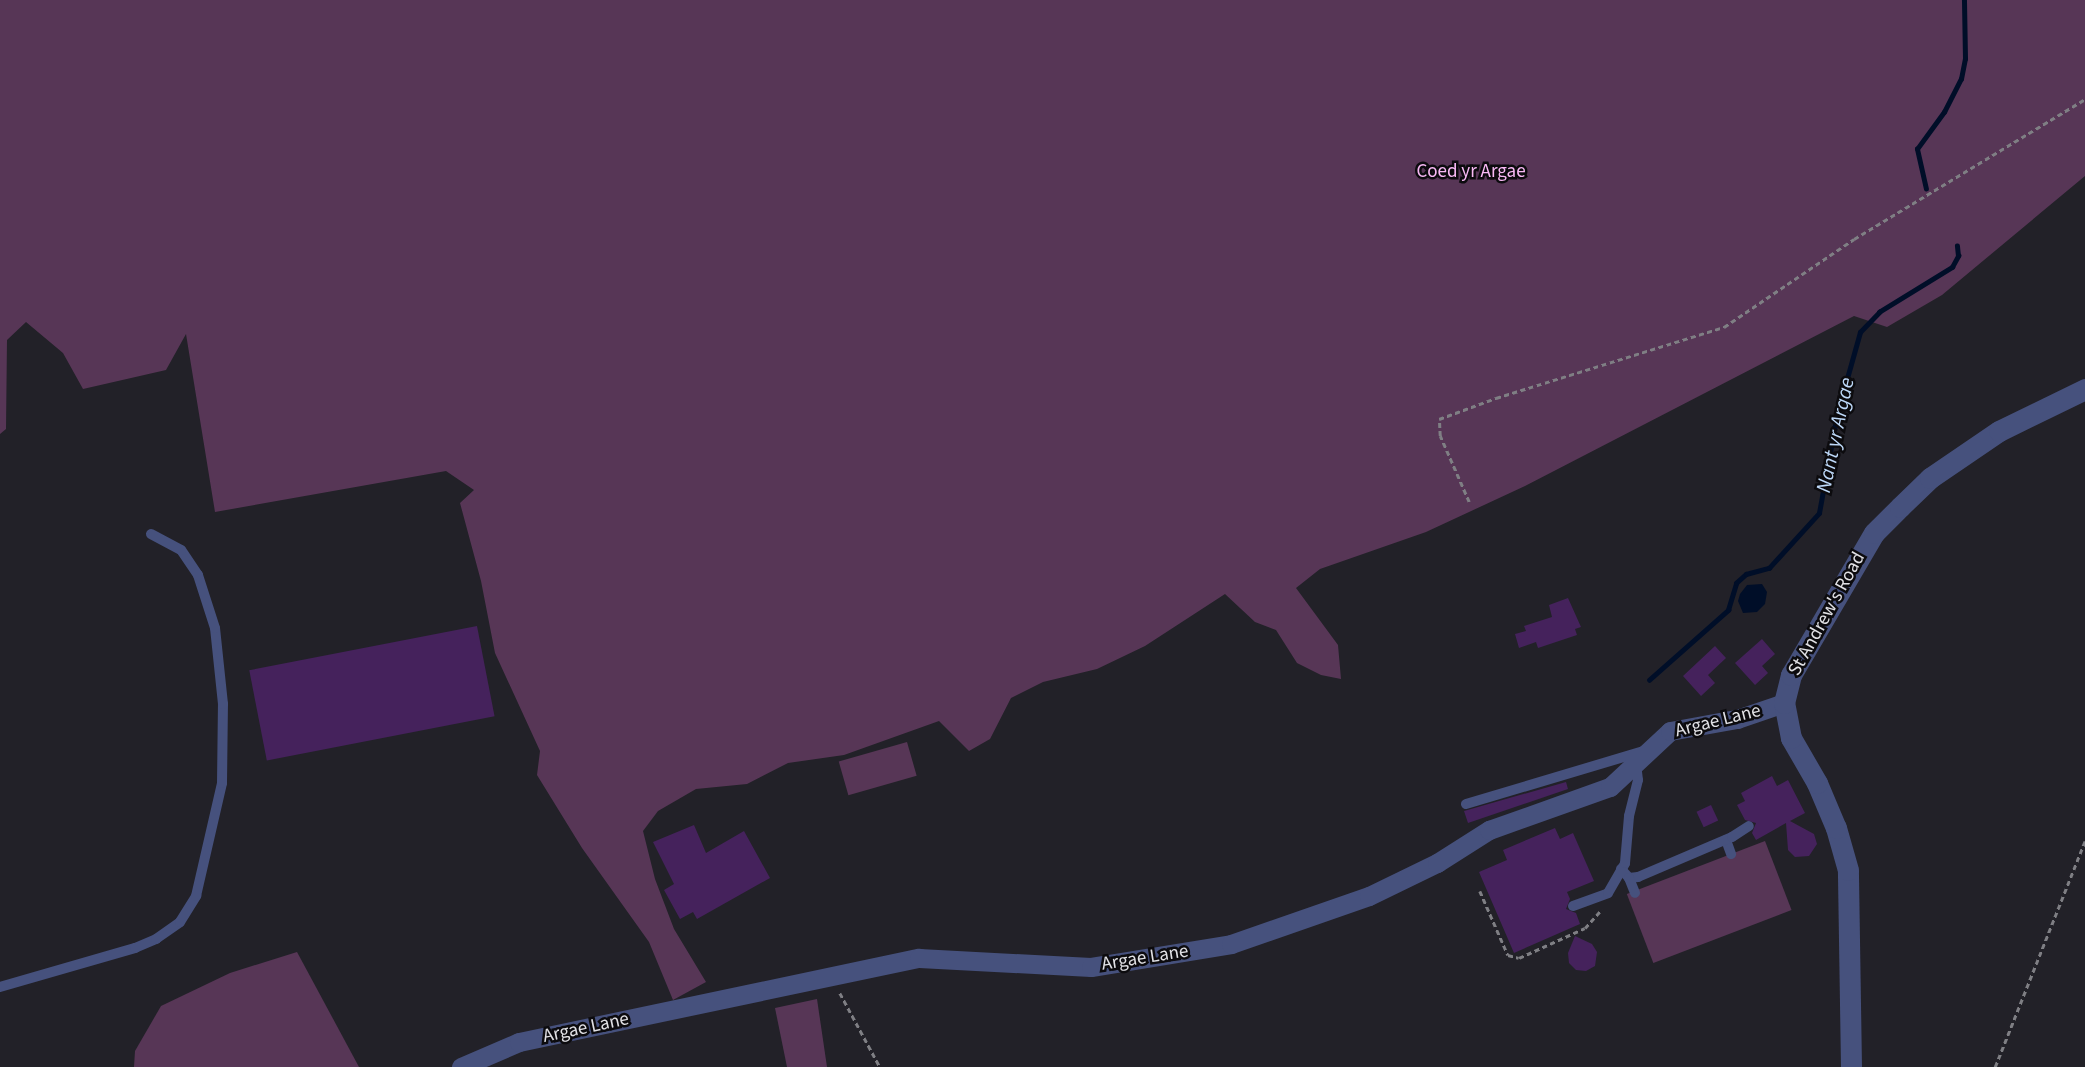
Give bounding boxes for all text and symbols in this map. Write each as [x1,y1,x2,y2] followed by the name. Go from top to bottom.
[1416,161,1526,183] park label: Coed yr Argae
[1810,375,1860,495] water label: Nant yr Argae
[1784,548,1870,680] street label: St Andrew's Road
[1673,699,1763,743] street label: Argae Lane
[1100,940,1190,976] street label: Argae Lane
[541,1008,631,1048] street label: Argae Lane

